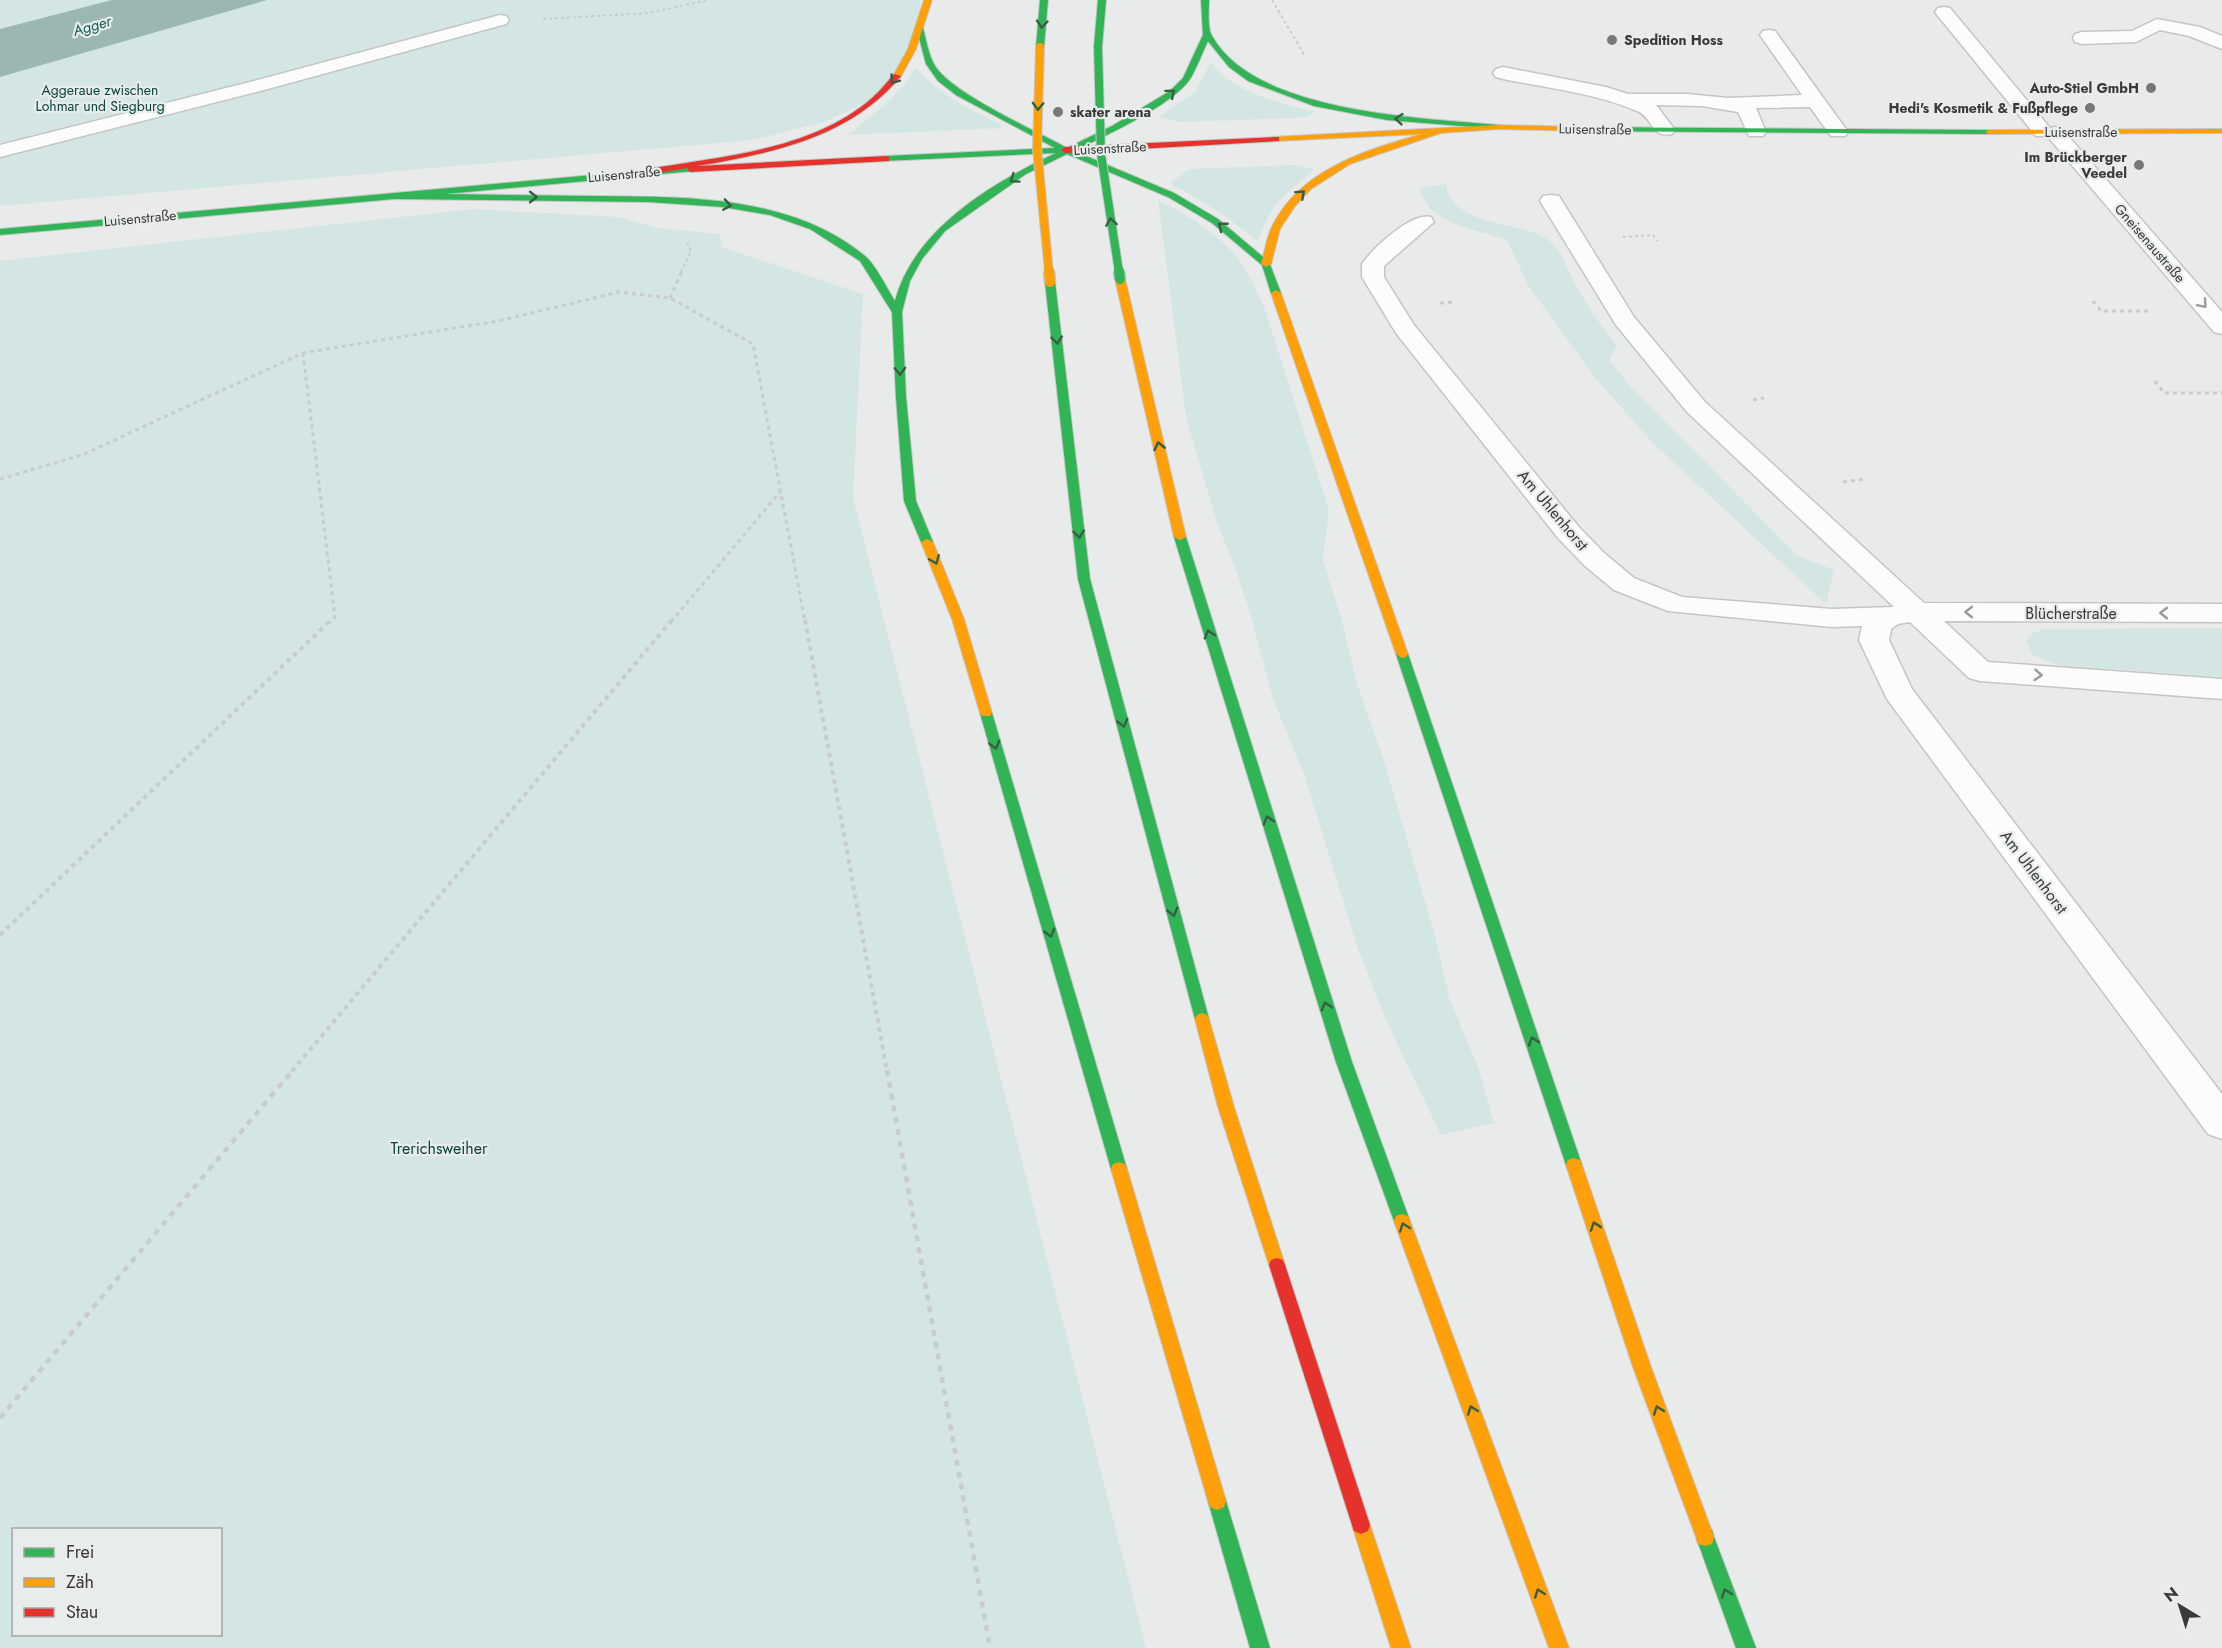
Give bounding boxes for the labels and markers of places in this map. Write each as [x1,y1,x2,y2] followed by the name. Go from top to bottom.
[1624,30,1723,50] place label: Spedition Hoss
[1605,33,1619,47] marker: Spedition Hoss
[2029,78,2139,98] place label: Auto-Stiel GmbH
[2144,81,2158,95] marker: Auto-Stiel GmbH
[1888,98,2078,118] place label: Hedi's Kosmetik & Fußpflege
[2083,101,2097,115] marker: Hedi's Kosmetik & Fußpflege
[1070,102,1151,122] place label: skater arena
[1051,105,1065,119] marker: skater arena
[2024,147,2127,183] place label: Im Brückberger Veedel
[2132,158,2146,172] marker: Im Brückberger Veedel

